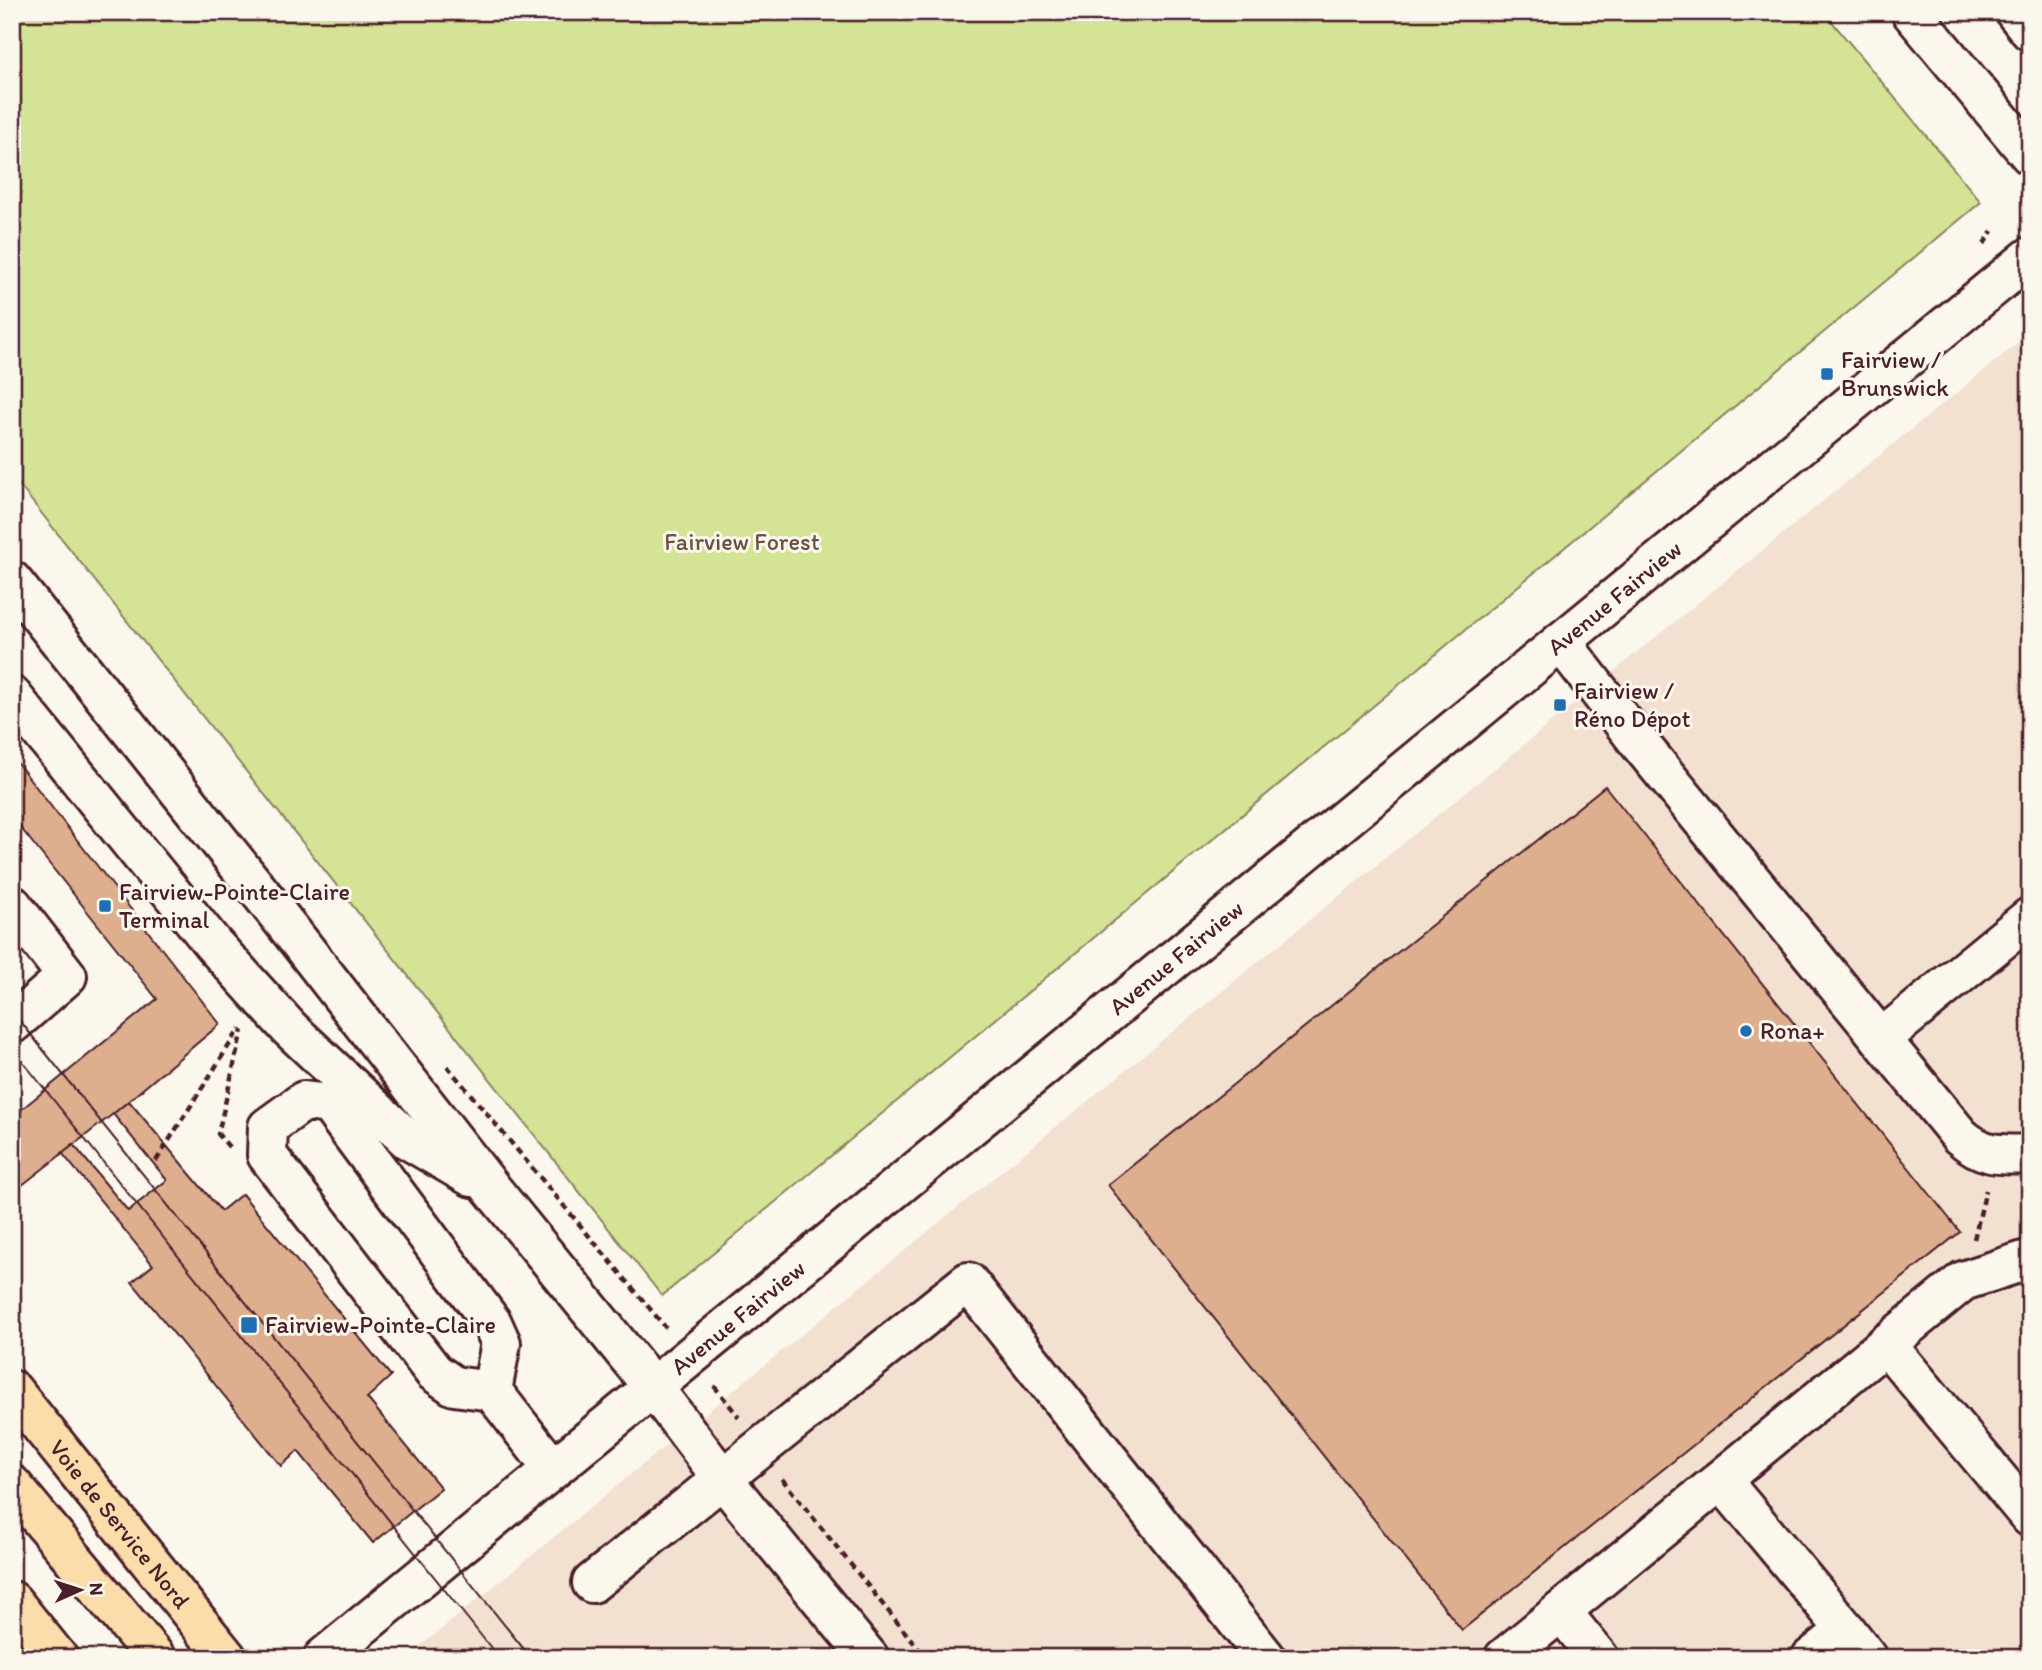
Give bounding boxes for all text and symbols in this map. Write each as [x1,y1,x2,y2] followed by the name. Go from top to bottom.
[1841,345,1949,402] place label: Fairview / Brunswick
[1819,366,1835,382] marker: Fairview / Brunswick
[664,527,820,556] park label: Fairview Forest
[1541,534,1687,661] street label: Avenue Fairview
[1574,676,1691,733] place label: Fairview / Réno Dépot
[1552,697,1568,713] marker: Fairview / Réno Dépot
[119,877,350,934] place label: Fairview-Pointe-Claire Terminal
[1103,894,1249,1021] street label: Avenue Fairview
[97,898,113,914] marker: Fairview-Pointe-Claire Terminal
[1760,1016,1825,1045] place label: Rona+
[1738,1023,1754,1039] marker: Rona+
[665,1253,811,1381] street label: Avenue Fairview
[265,1310,496,1339] place label: Fairview-Pointe-Claire
[239,1315,259,1335] marker: Fairview-Pointe-Claire
[43,1434,197,1614] street label: Voie de Service Nord
[46,1554,116,1624] north arrow

